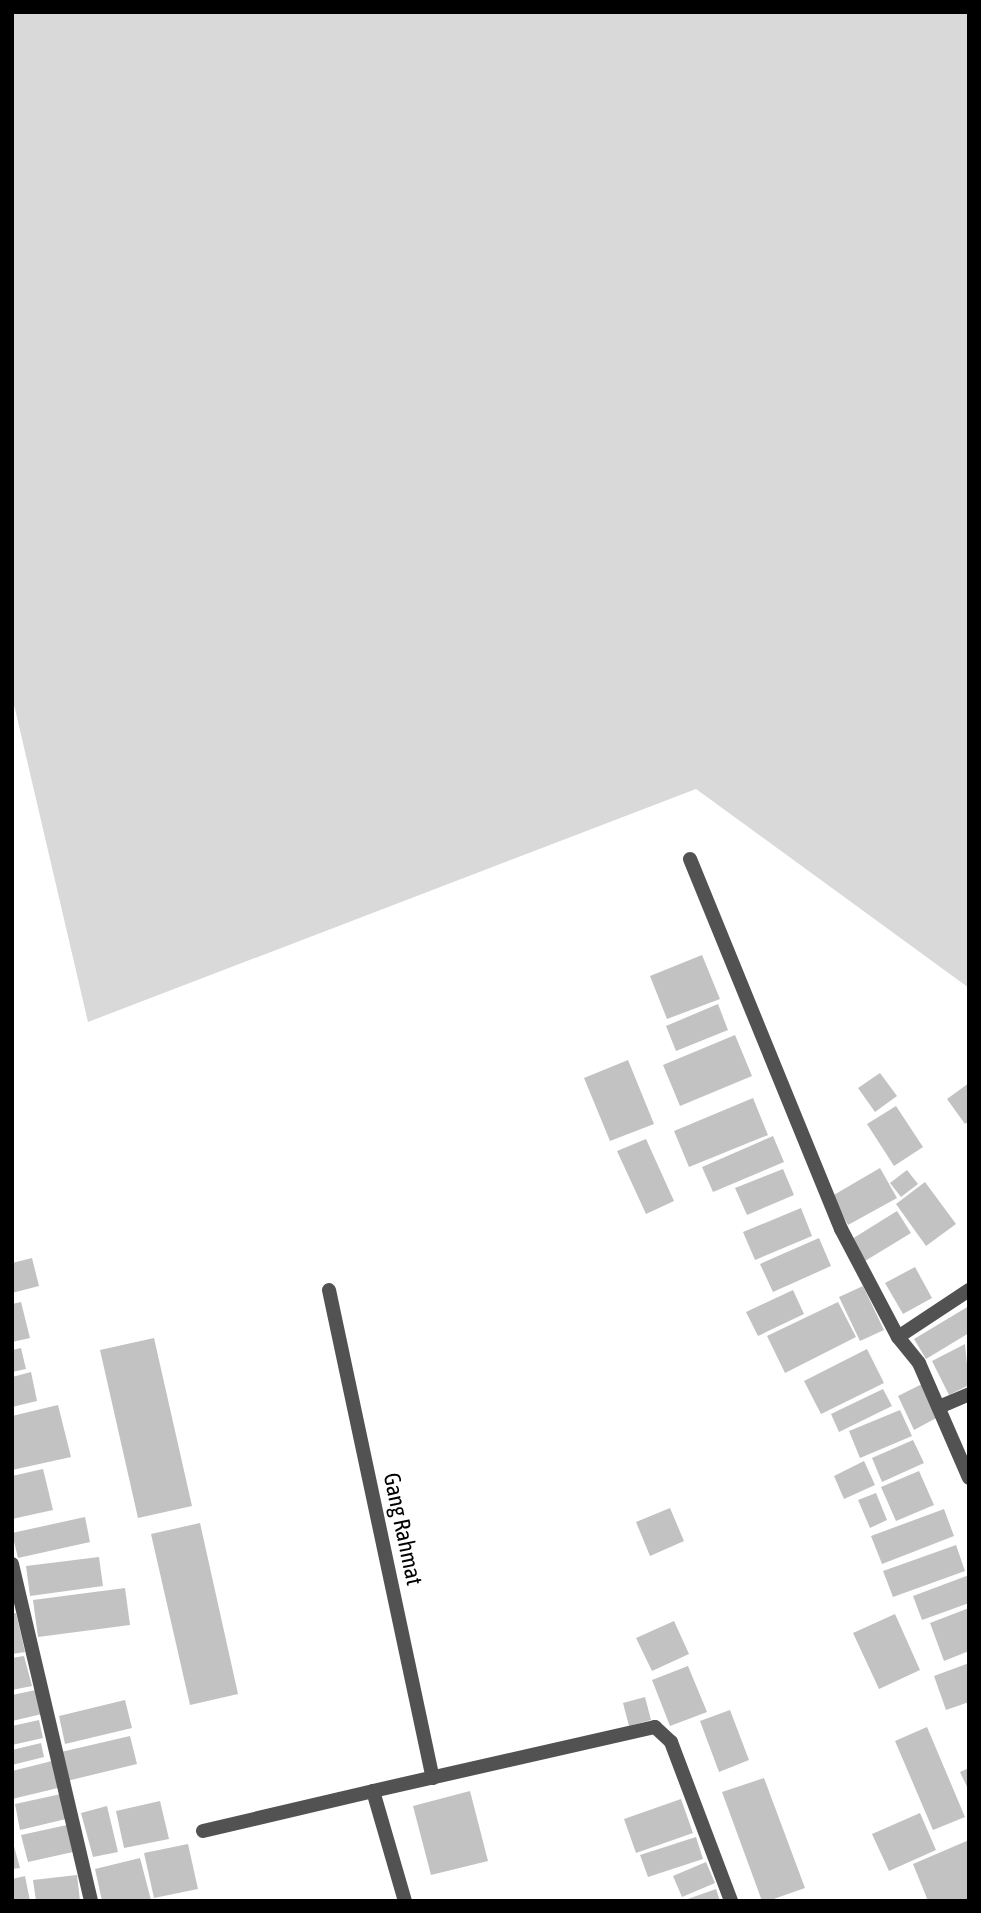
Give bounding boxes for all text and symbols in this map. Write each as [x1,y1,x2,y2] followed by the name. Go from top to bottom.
[378,1470,428,1588] street label: Gang Rahmat

